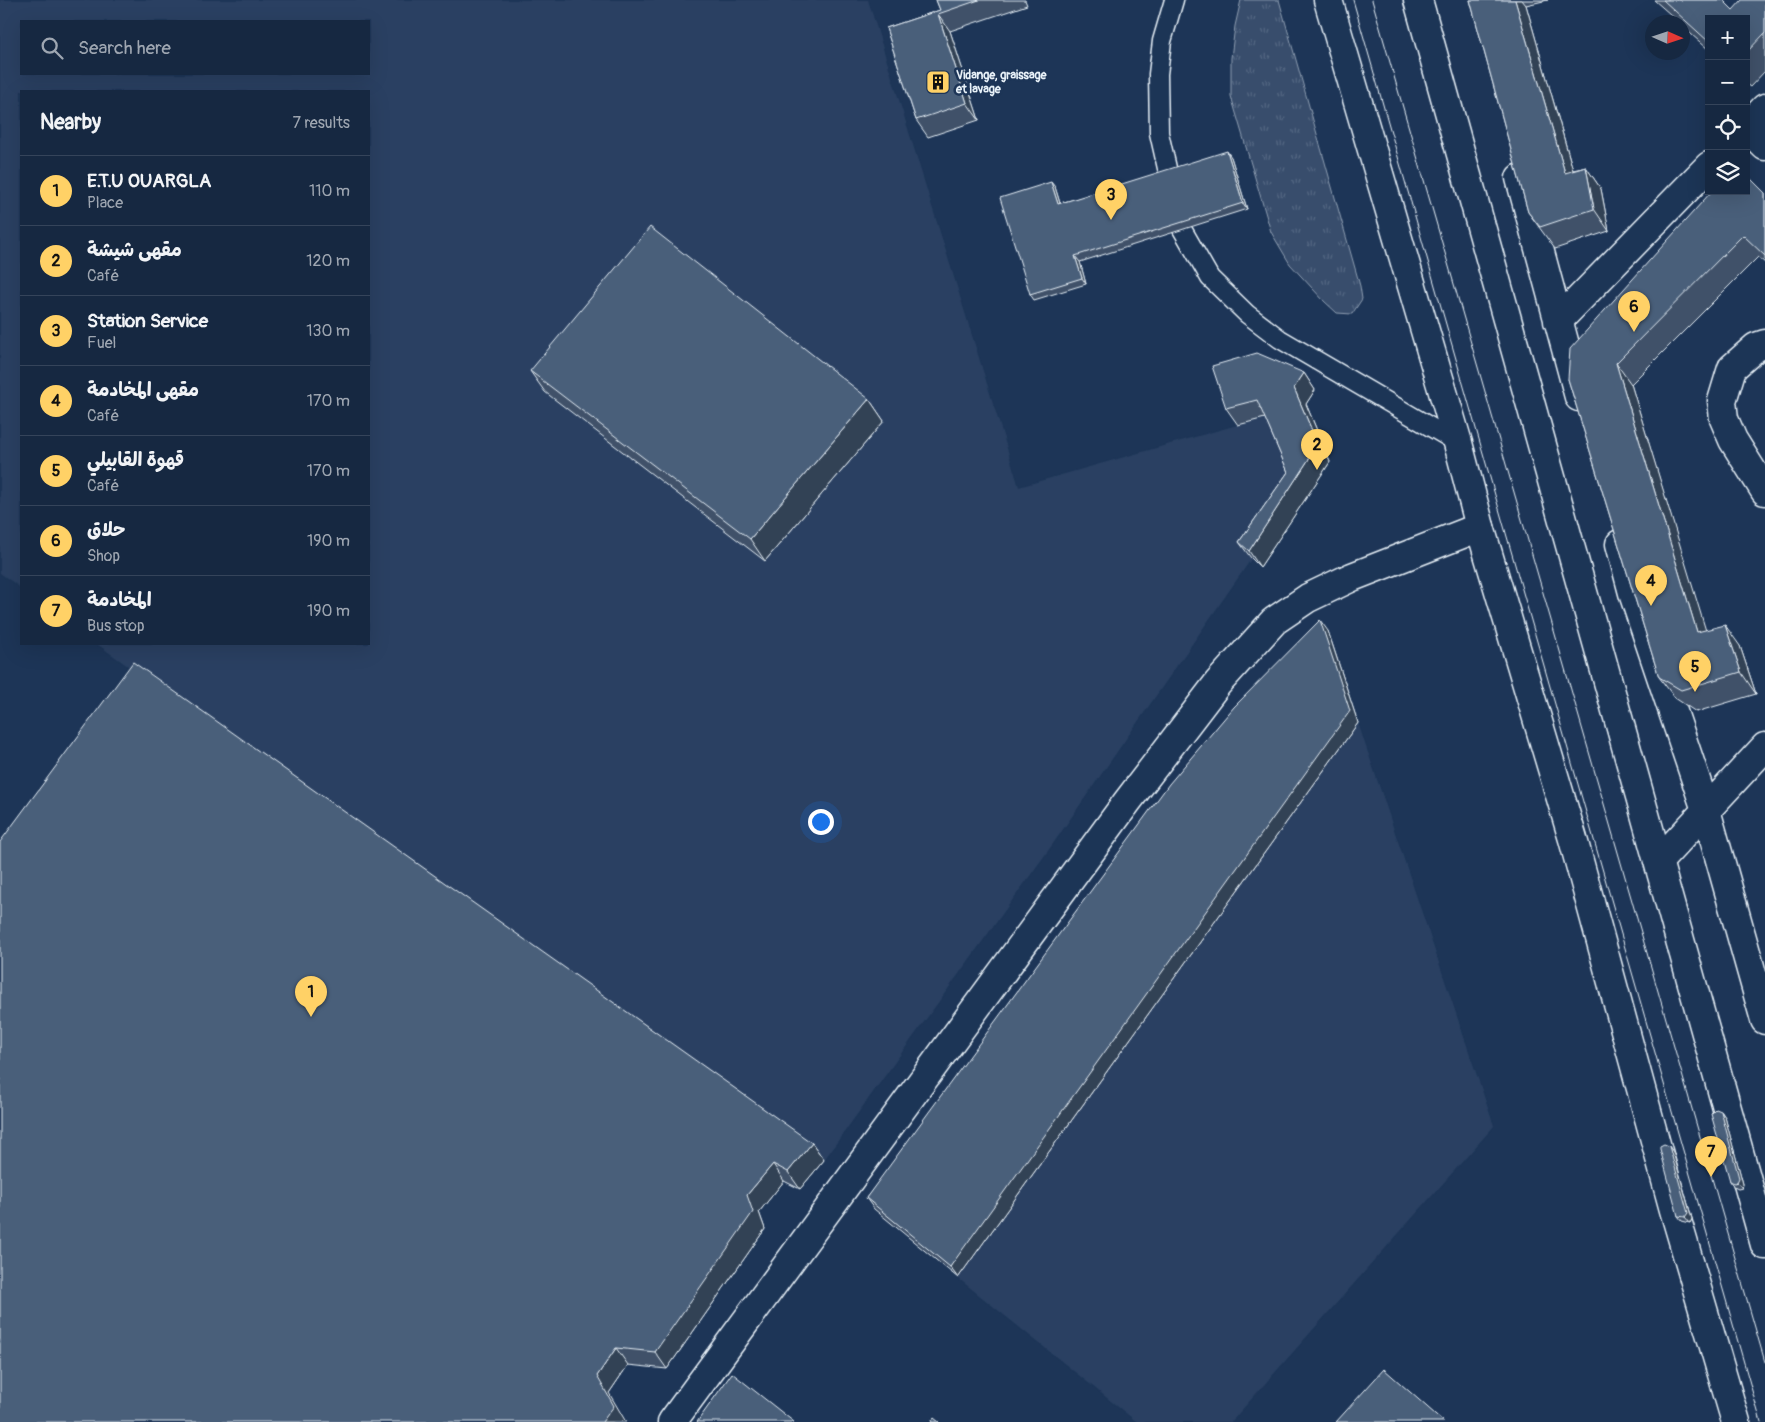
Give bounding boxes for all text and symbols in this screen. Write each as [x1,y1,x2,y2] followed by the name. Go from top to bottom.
[1645,15,1690,60] north arrow
[1705,15,1750,195] map controls
[1705,15,1750,60] button: +
[20,20,370,75] search box
[38,34,66,62] icon: search
[78,36,171,60] text: Search here
[1705,60,1750,105] button: −
[955,68,1048,97] place label: Vidange, graissage et lavage
[925,69,951,95] building icon: Vidange, graissage et lavage
[1705,105,1750,150] button: locate
[40,109,101,136] text: Nearby
[292,113,350,133] text: 7 results
[1705,150,1750,195] button: layers
[87,169,211,193] text: E.T.U OUARGLA
[1095,179,1127,220] pin: 3
[53,181,59,201] text: 1
[309,181,350,201] text: 110 m
[87,193,123,213] text: Place
[87,238,182,262] text: مقهى شيشة
[52,251,60,271] text: 2
[306,251,350,271] text: 120 m
[87,266,119,286] text: Café
[1618,291,1650,332] pin: 6
[87,309,208,333] text: Station Service
[52,321,60,341] text: 3
[306,321,350,341] text: 130 m
[87,333,116,353] text: Fuel
[87,378,199,402] text: مقهى المخادمة
[51,391,61,411] text: 4
[307,391,350,411] text: 170 m
[87,406,119,426] text: Café
[1301,429,1333,470] pin: 2
[87,448,184,472] text: قهوة القابيلي
[52,461,60,481] text: 5
[307,461,350,481] text: 170 m
[87,476,119,496] text: Café
[87,518,125,542] text: حلاق
[51,531,61,551] text: 6
[307,531,350,551] text: 190 m
[87,546,120,566] text: Shop
[1635,565,1667,606] pin: 4
[87,588,152,612] text: المخادمة
[52,601,60,621] text: 7
[307,601,350,621] text: 190 m
[87,616,145,636] text: Bus stop
[1679,651,1711,692] pin: 5
[808,809,834,835] your location
[295,976,327,1017] pin: 1
[1695,1136,1727,1177] pin: 7

